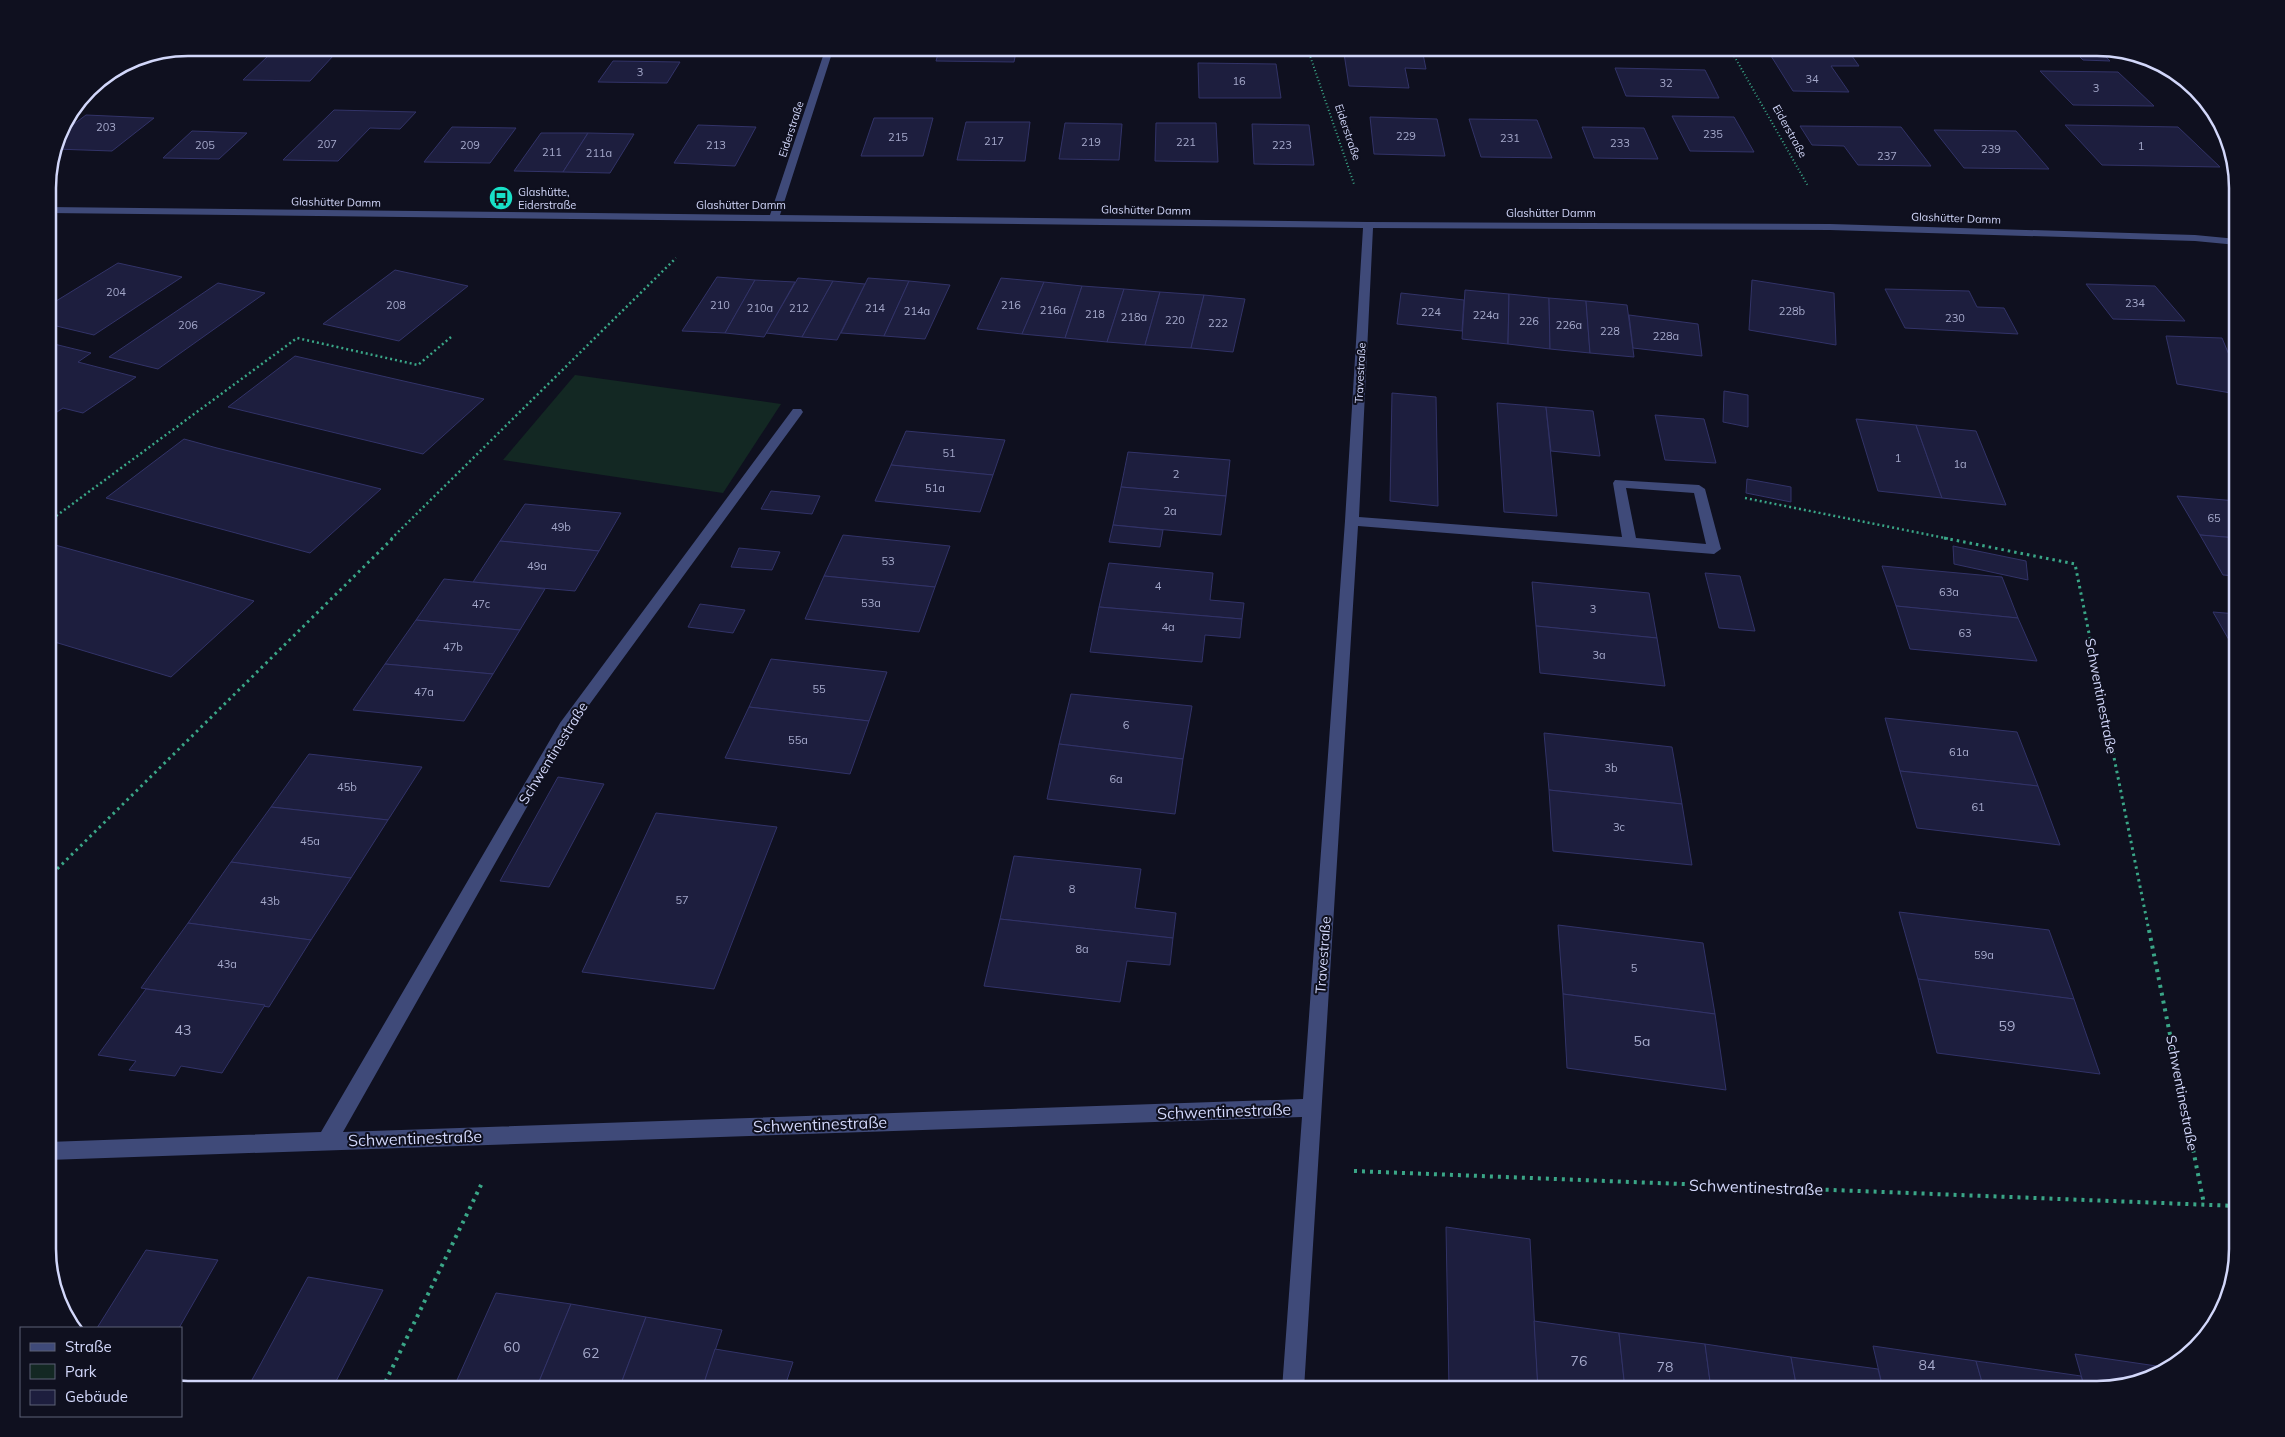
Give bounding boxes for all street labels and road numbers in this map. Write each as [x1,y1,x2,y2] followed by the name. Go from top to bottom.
[775,99,807,159] street label: Eiderstraße
[1332,102,1364,162] street label: Eiderstraße
[1770,102,1810,160] street label: Eiderstraße
[291,194,381,210] street label: Glashütter Damm
[696,198,786,212] street label: Glashütter Damm
[1101,202,1191,218] street label: Glashütter Damm
[1506,206,1596,220] street label: Glashütter Damm
[1911,209,2001,227] street label: Glashütter Damm
[1351,342,1369,404] street label: Travestraße
[2081,637,2121,755] street label: Schwentinestraße
[514,698,592,808] street label: Schwentinestraße
[1311,916,1335,994] street label: Travestraße
[2162,1034,2202,1152] street label: Schwentinestraße
[1157,1099,1291,1123] street label: Schwentinestraße
[753,1112,887,1136] street label: Schwentinestraße
[348,1126,482,1150] street label: Schwentinestraße
[1689,1175,1823,1199] street label: Schwentinestraße

